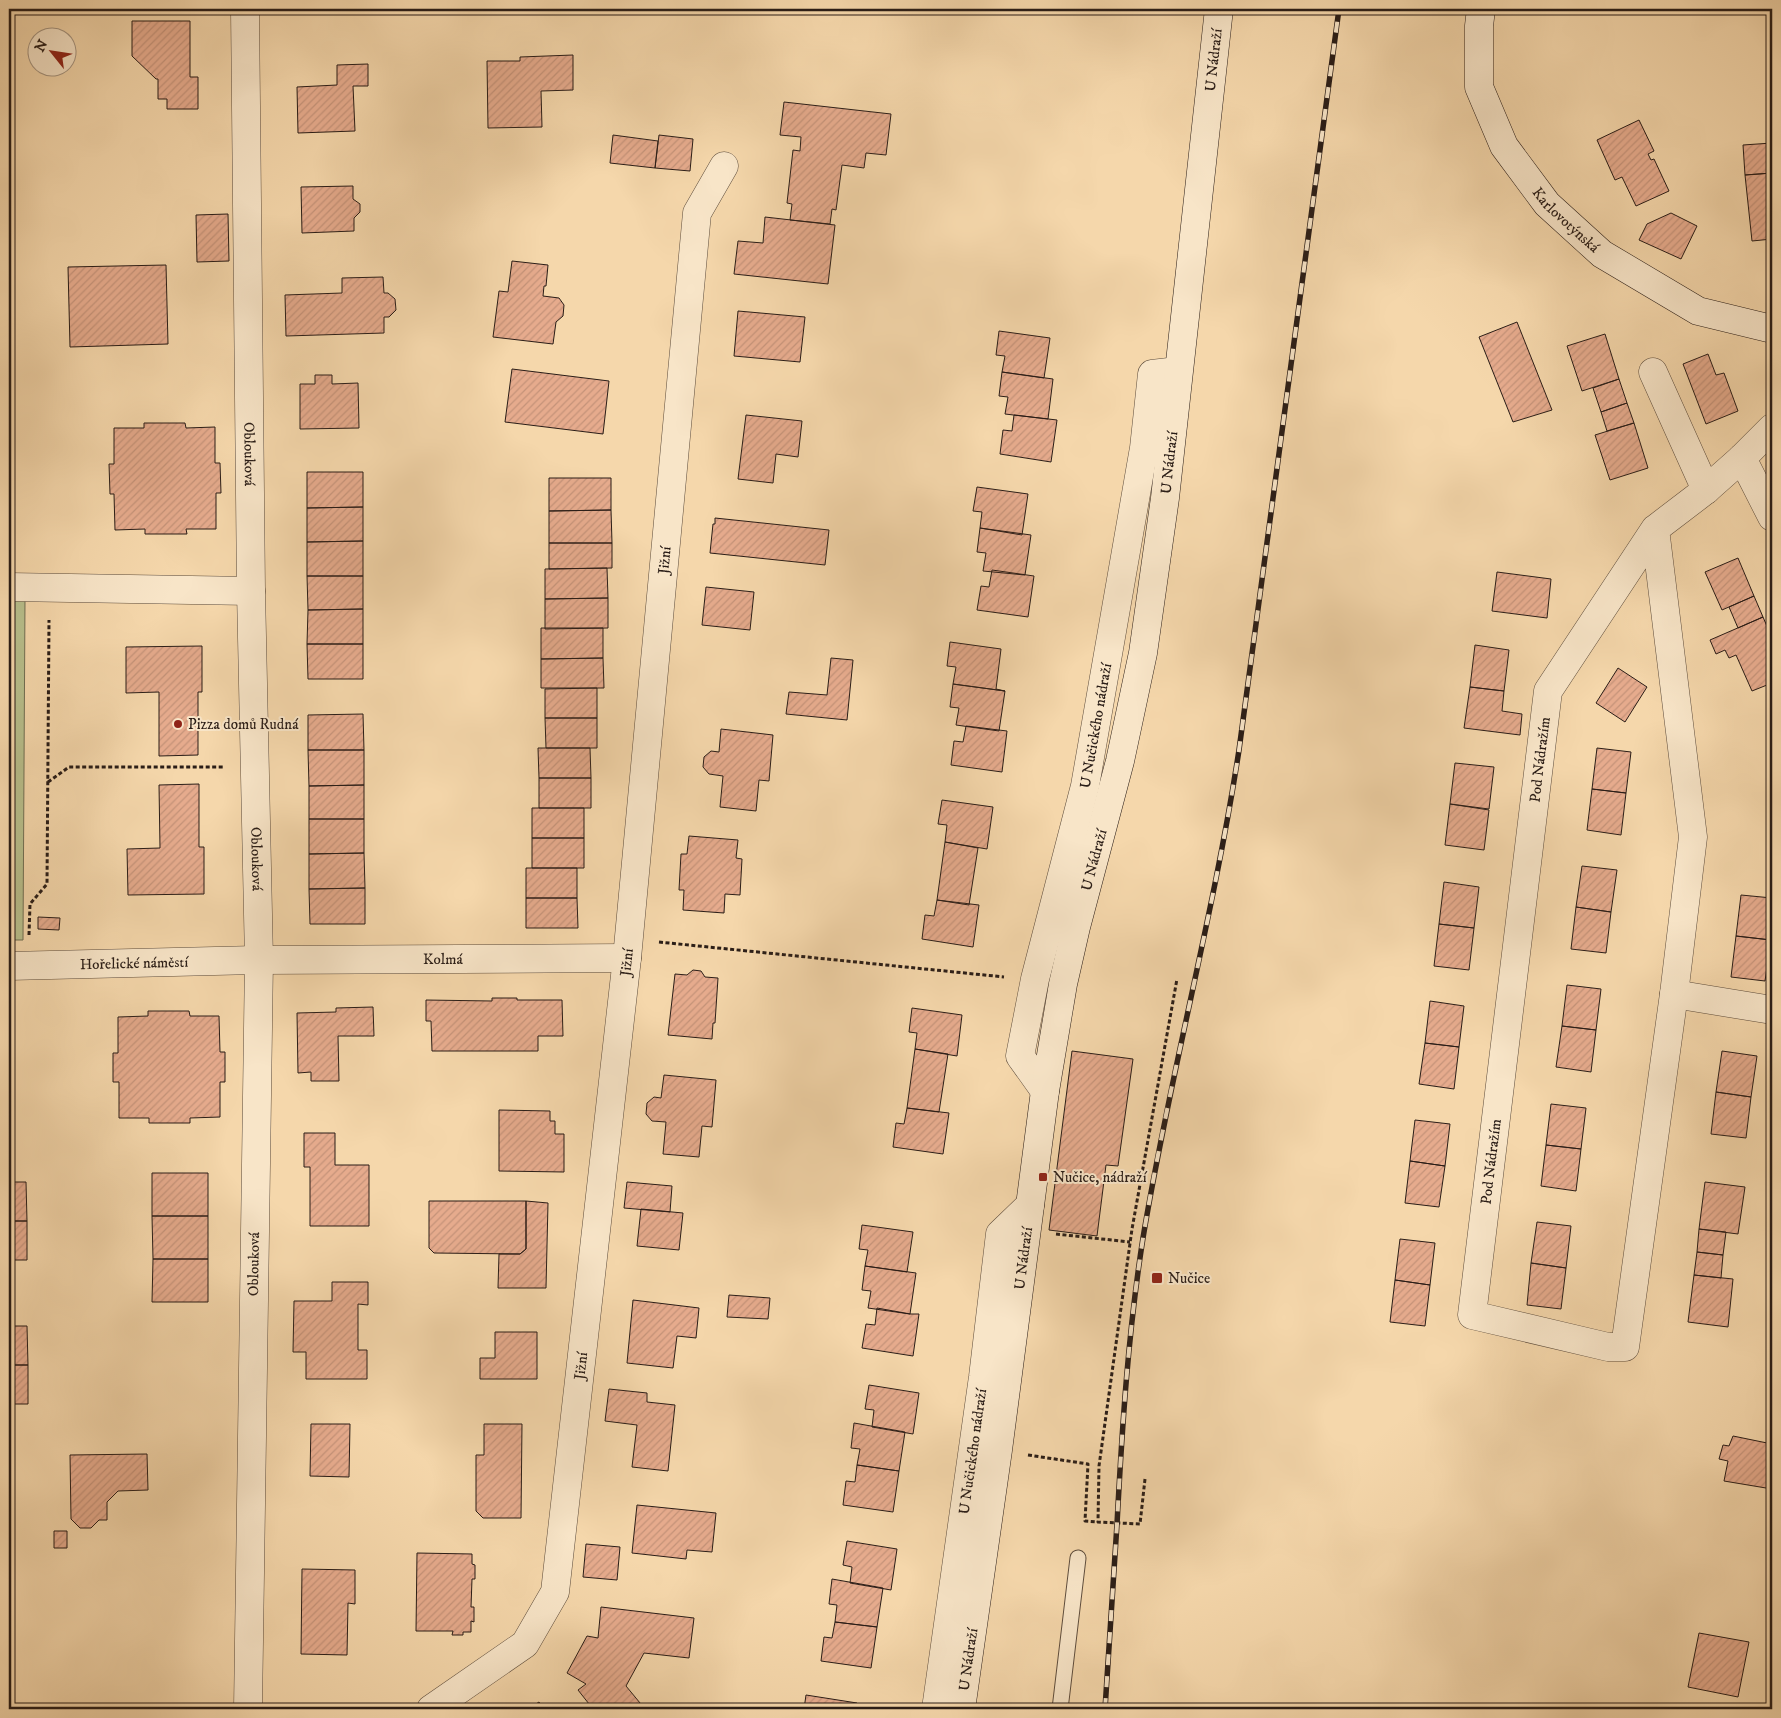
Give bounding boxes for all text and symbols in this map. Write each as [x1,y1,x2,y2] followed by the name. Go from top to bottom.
[1200,27,1226,92] street label: U Nádraží
[28,28,78,78] north arrow
[31,36,53,55] text: N
[1528,183,1604,257] street label: Karlovotýnská
[240,422,259,487] street label: Oblouková
[1156,429,1182,495] street label: U Nádraží
[653,544,675,577] street label: Jižní
[1075,661,1116,790] street label: U Nučického nádraží
[188,715,299,734] place label: Pizza domů Rudná
[1525,716,1554,803] street label: Pod Nádražím
[172,718,184,730] marker: Pizza domů Rudná
[1077,826,1111,893] street label: U Nádraží
[247,827,267,892] street label: Oblouková
[615,947,637,979] street label: Jižní
[423,949,464,969] street label: Kolmá
[80,952,189,974] street label: Hořelické náměstí
[1476,1118,1505,1206] street label: Pod Nádražím
[1053,1168,1148,1187] place label: Nučice, nádraží
[1037,1171,1049,1183] marker: Nučice, nádraží
[1010,1225,1037,1291] street label: U Nádraží
[244,1231,264,1296] street label: Oblouková
[1168,1269,1210,1288] place label: Nučice
[1150,1271,1164,1285] marker: Nučice
[569,1350,592,1383] street label: Jižní
[954,1386,991,1516] street label: U Nučického nádraží
[954,1626,982,1692] street label: U Nádraží

